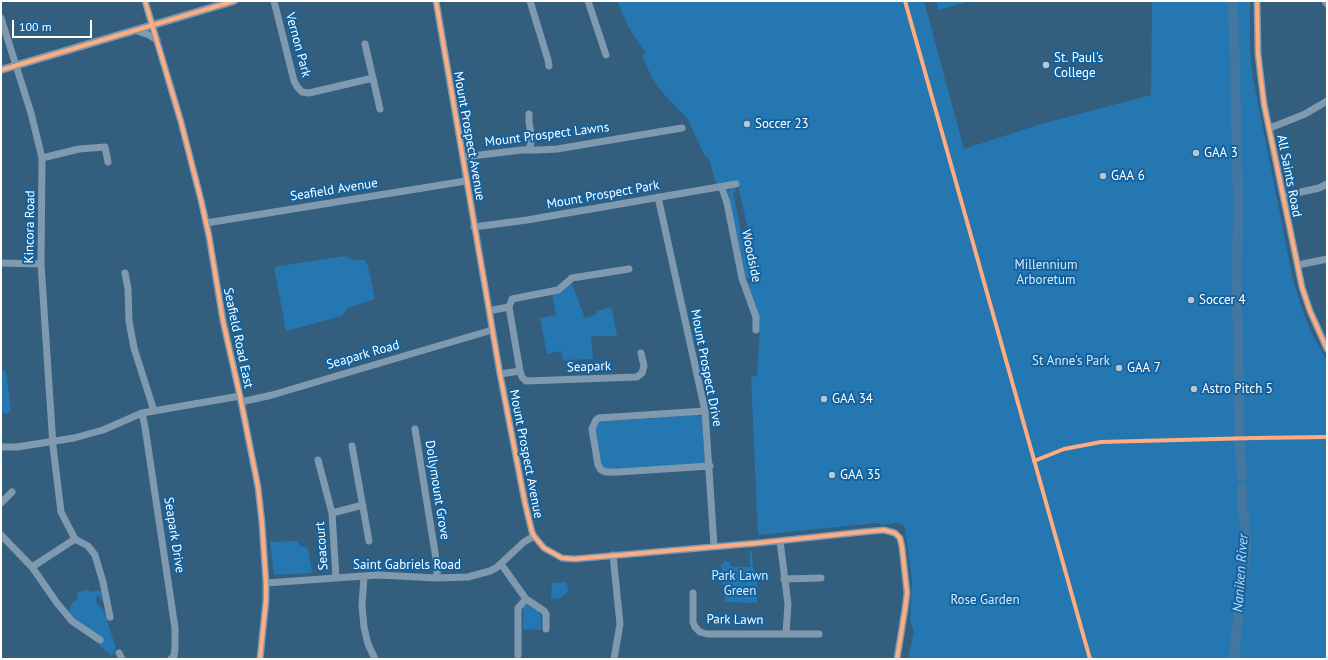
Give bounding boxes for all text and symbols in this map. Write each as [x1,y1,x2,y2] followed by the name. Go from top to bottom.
[282,11,314,79] street label: Vernon Park
[14,12,94,38] scale bar
[19,19,52,34] text: 100 m
[1054,50,1103,81] place label: St. Paul's College
[1041,60,1051,70] marker: St. Paul's College
[450,70,488,202] street label: Mount Prospect Avenue
[755,116,809,132] place label: Soccer 23
[742,119,752,129] marker: Soccer 23
[484,120,610,150] street label: Mount Prospect Lawns
[1273,134,1305,218] street label: All Saints Road
[1204,145,1238,161] place label: GAA 3
[1191,148,1201,158] marker: GAA 3
[1111,168,1145,184] place label: GAA 6
[1098,171,1108,181] marker: GAA 6
[289,175,379,205] street label: Seafield Avenue
[545,177,661,213] street label: Mount Prospect Park
[22,190,38,264] street label: Kincora Road
[738,228,764,284] street label: Woodside
[1014,257,1078,288] park label: Millennium Arboretum
[220,286,256,390] street label: Seafield Road East
[1199,292,1246,308] place label: Soccer 4
[1186,295,1196,305] marker: Soccer 4
[687,308,725,428] street label: Mount Prospect Drive
[325,337,401,373] street label: Seapark Road
[1032,353,1110,369] park label: St Anne's Park
[567,358,611,376] street label: Seapark
[1127,360,1161,376] place label: GAA 7
[1114,363,1124,373] marker: GAA 7
[1202,381,1273,397] place label: Astro Pitch 5
[1189,384,1199,394] marker: Astro Pitch 5
[506,388,546,520] street label: Mount Prospect Avenue
[832,391,873,407] place label: GAA 34
[819,394,829,404] marker: GAA 34
[421,439,453,541] street label: Dollymount Grove
[840,467,881,483] place label: GAA 35
[827,470,837,480] marker: GAA 35
[160,496,188,574] street label: Seapark Drive
[313,521,331,571] street label: Seacourt
[1230,533,1252,613] water label: Naniken River
[353,557,461,573] street label: Saint Gabriels Road
[712,568,768,599] park label: Park Lawn Green
[950,592,1020,608] park label: Rose Garden
[706,612,764,628] street label: Park Lawn

